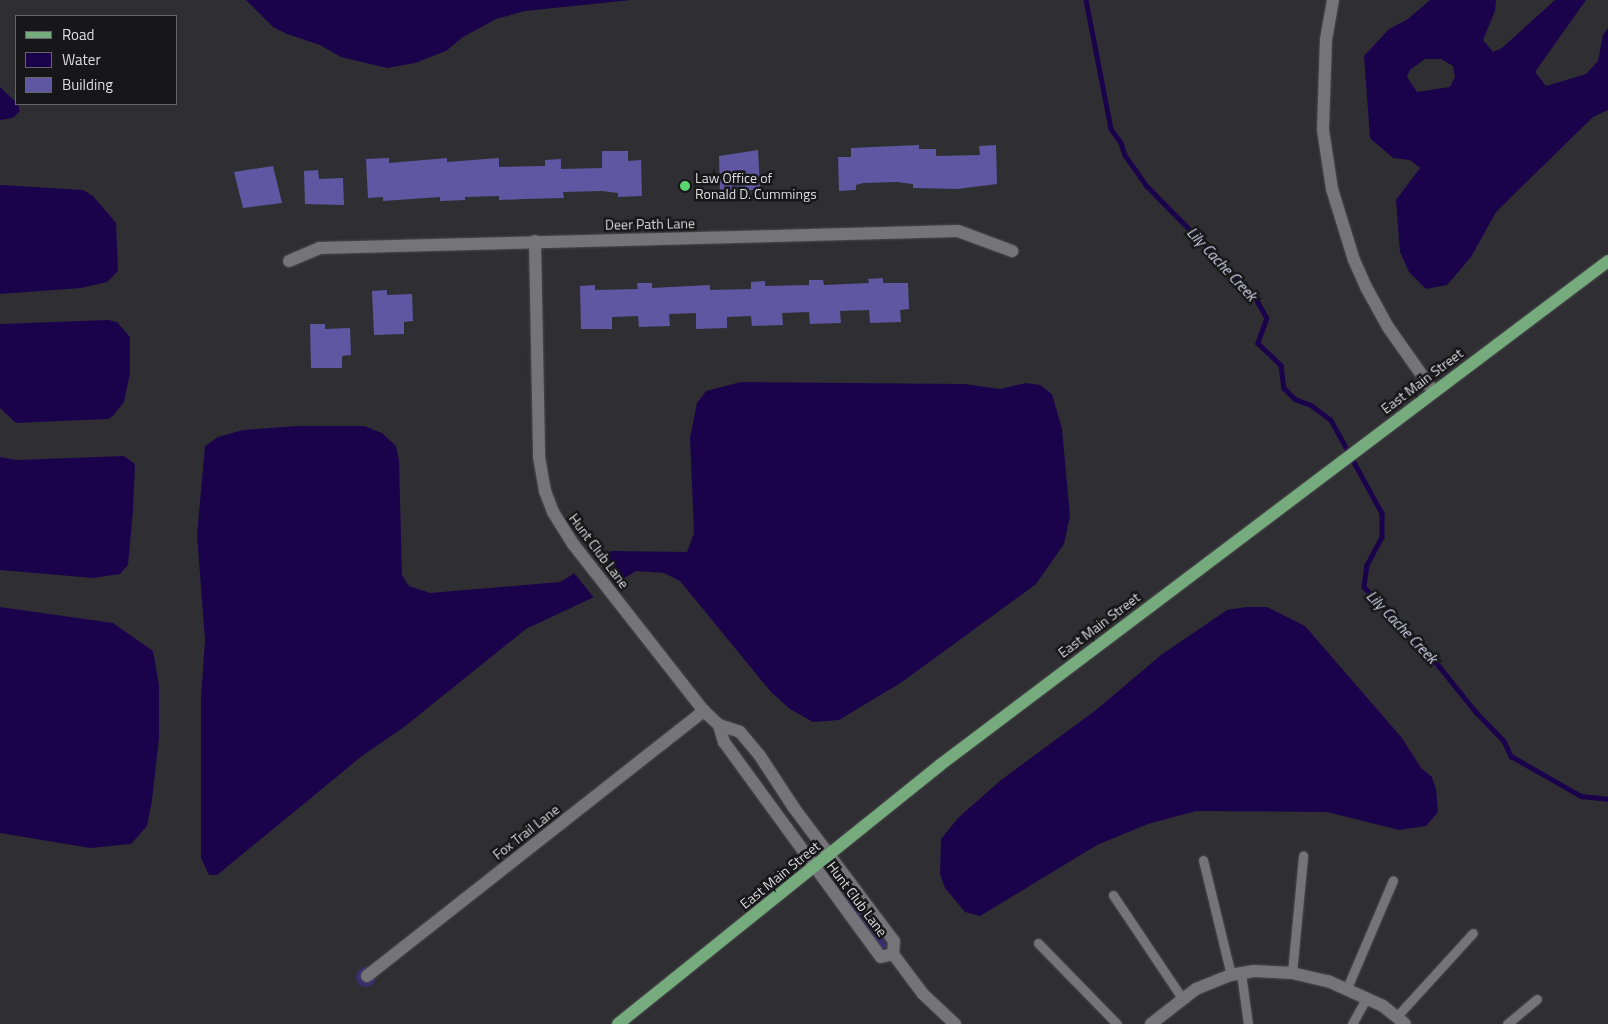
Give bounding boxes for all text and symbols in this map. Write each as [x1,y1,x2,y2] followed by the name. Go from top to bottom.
[15,15,178,105] legend
[62,23,94,46] text: Road
[62,48,101,71] text: Water
[62,73,113,96] text: Building
[695,170,817,202] place label: Law Office of Ronald D. Cummings
[679,180,691,192] marker: Law Office of Ronald D. Cummings
[605,215,695,233] street label: Deer Path Lane
[1183,223,1261,305] water label: Lily Cache Creek
[1378,345,1466,417] street label: East Main Street
[565,510,633,592] street label: Hunt Club Lane
[1363,587,1441,667] water label: Lily Cache Creek
[1055,589,1143,661] street label: East Main Street
[490,801,562,863] street label: Fox Trail Lane
[737,838,823,912] street label: East Main Street
[823,858,891,940] street label: Hunt Club Lane

